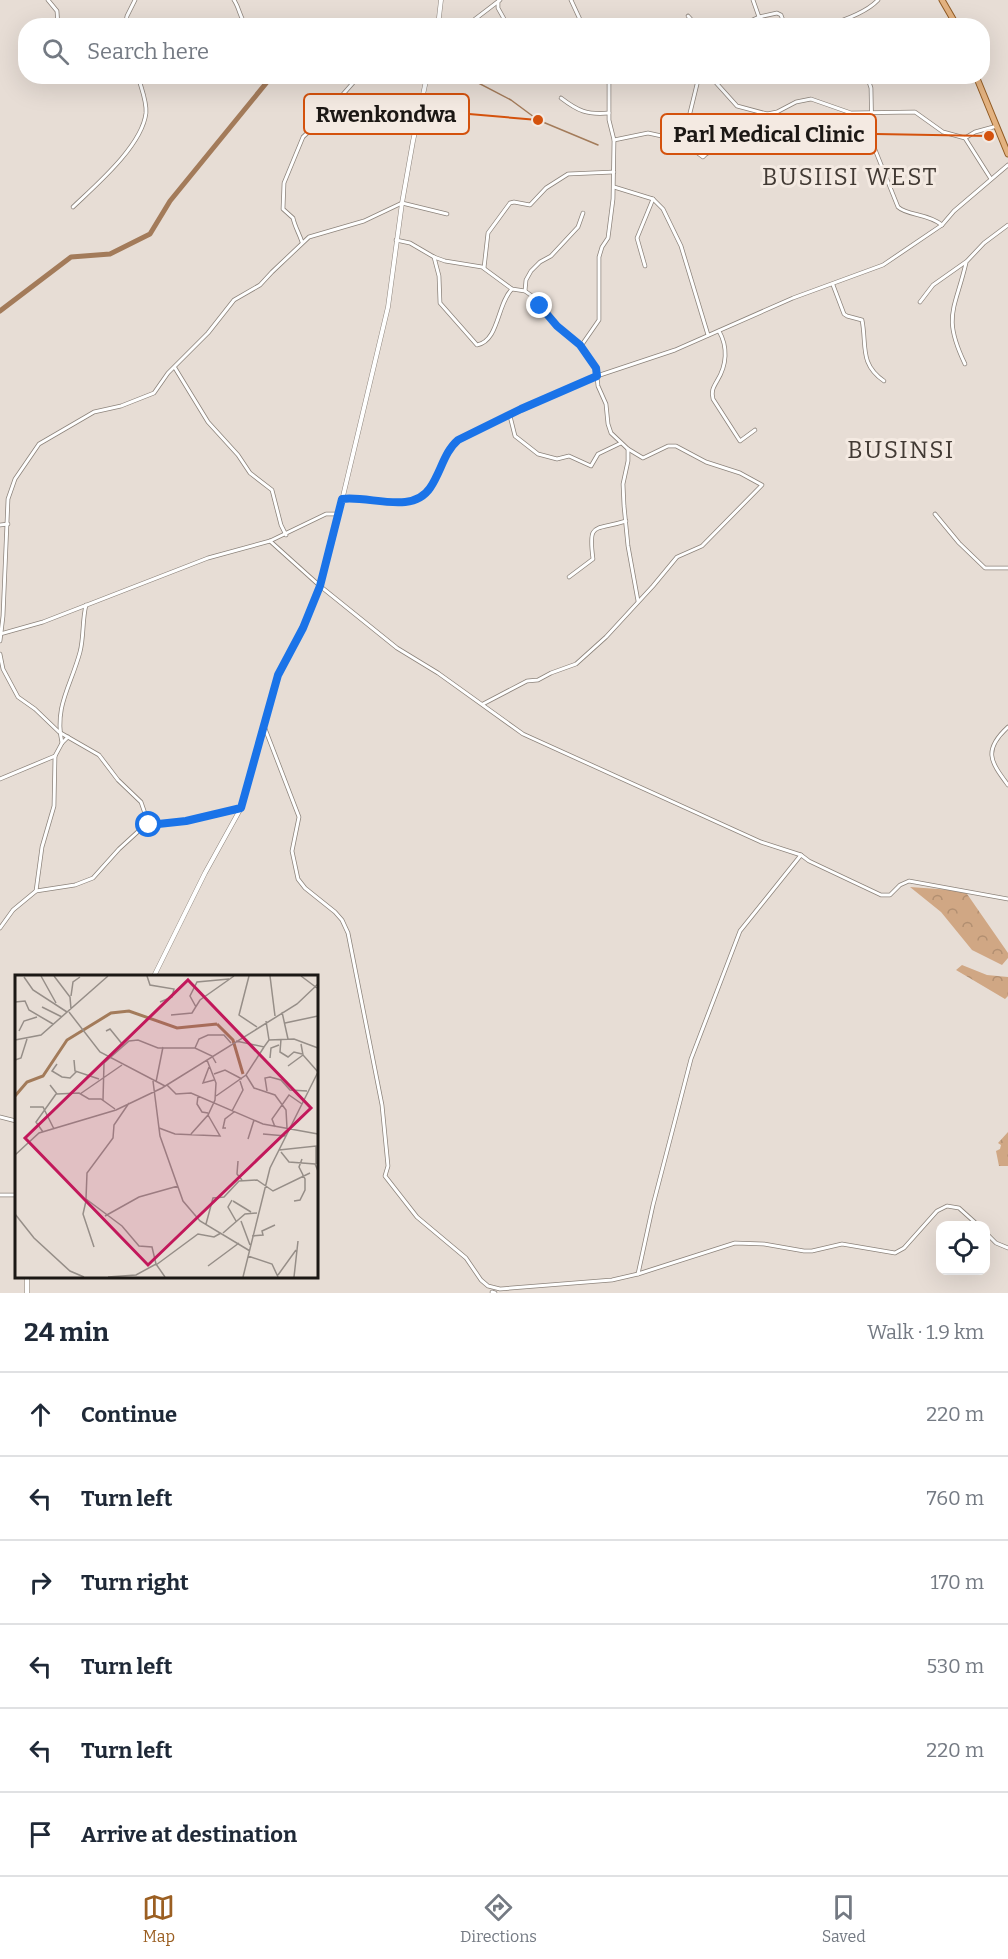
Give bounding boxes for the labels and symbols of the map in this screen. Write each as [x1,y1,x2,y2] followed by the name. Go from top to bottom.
[304,94,469,134] callout: Rwenkondwa
[316,101,457,128] text: Rwenkondwa
[661,114,876,154] callout: Parl Medical Clinic
[673,121,865,148] text: Parl Medical Clinic
[762,163,938,191] district label: BUSIISI WEST
[526,292,552,318] route end
[847,436,955,464] district label: BUSINSI
[135,811,161,837] route start
[15,975,318,1278] inset map

